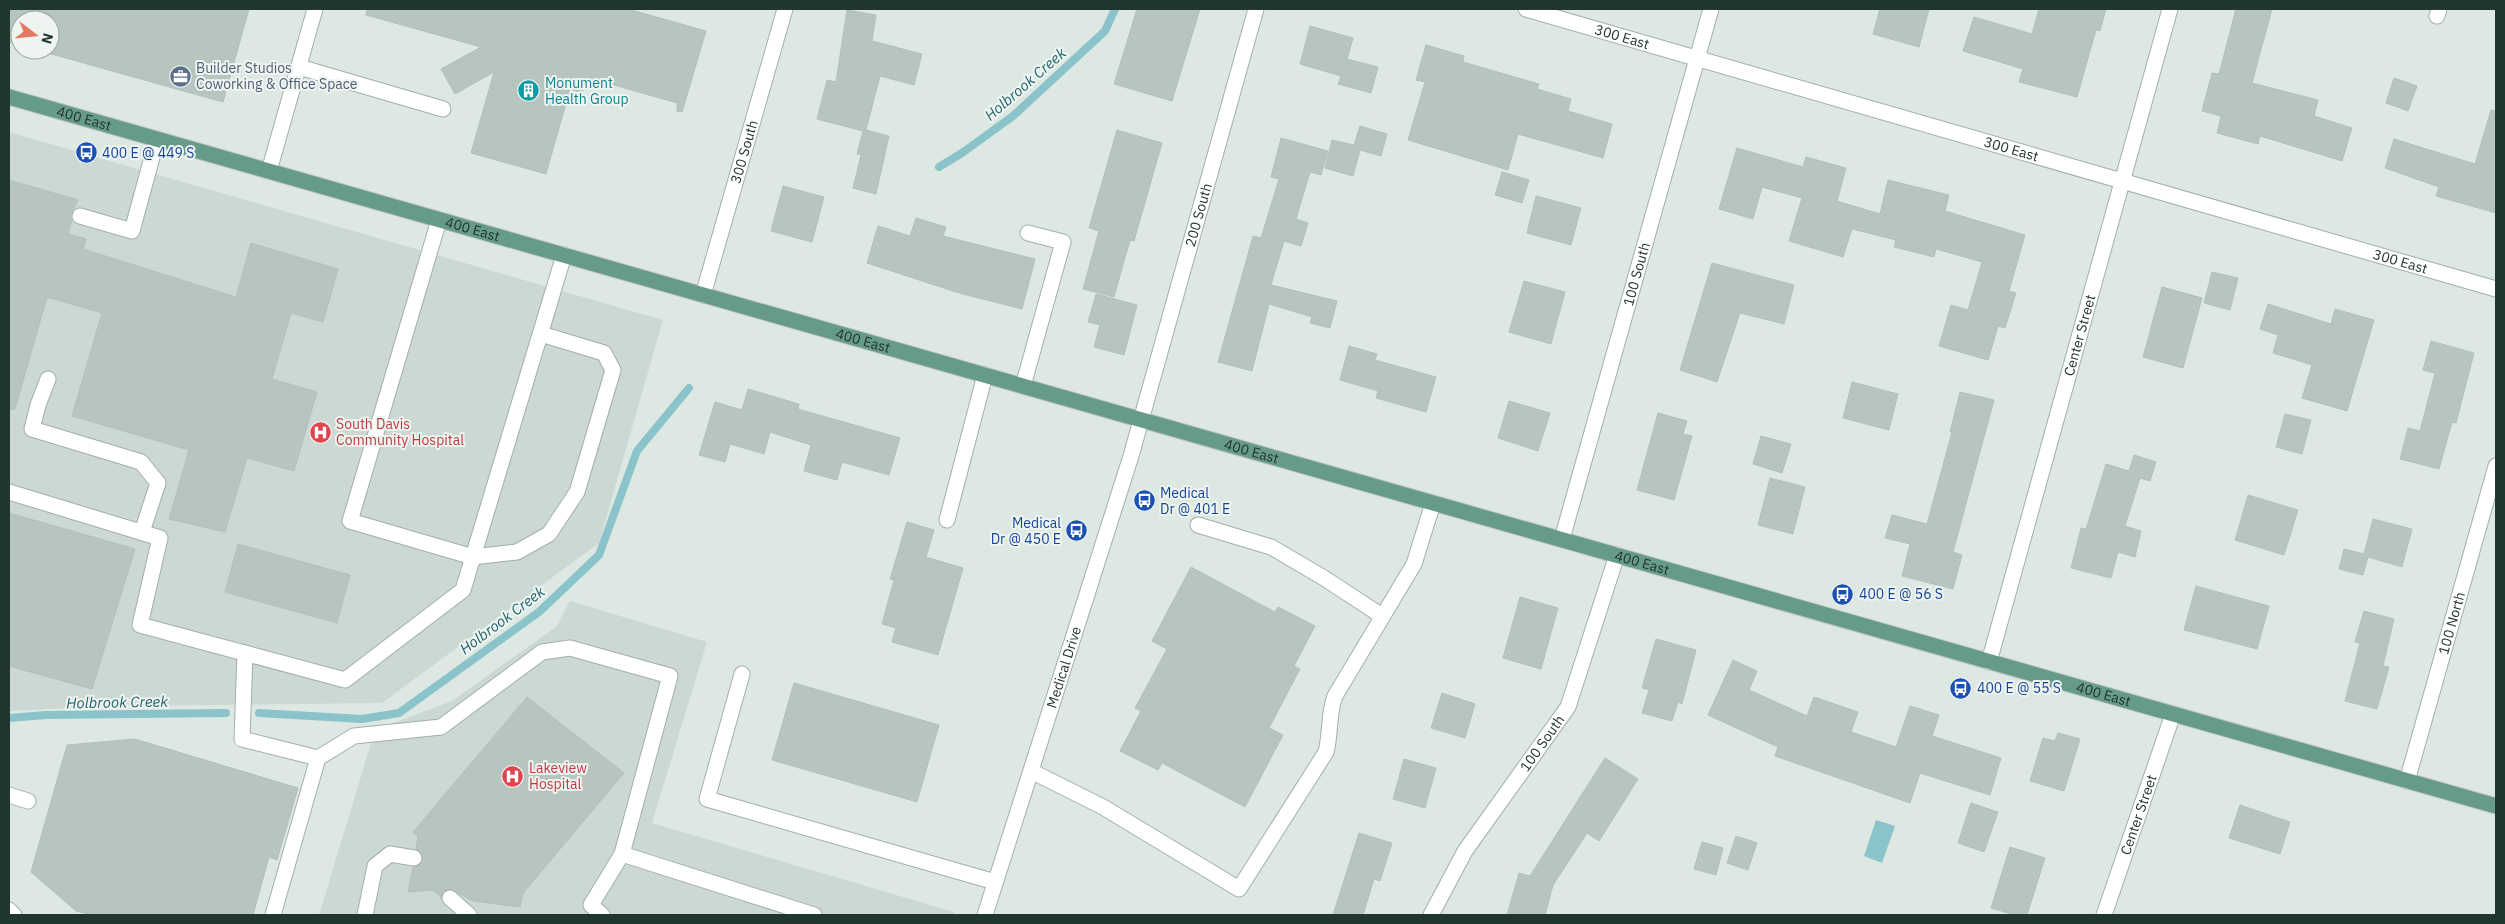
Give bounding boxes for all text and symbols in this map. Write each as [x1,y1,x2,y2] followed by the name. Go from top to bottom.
[10,10,60,60] north arrow
[1593,20,1651,53] street label: 300 East
[37,31,58,46] text: N
[980,43,1070,125] water label: Holbrook Creek
[196,59,358,93] place label: Builder Studios Coworking & Office Space
[168,64,192,88] office icon: Builder Studios Coworking & Office Space
[545,74,629,108] place label: Monument Health Group
[517,79,541,103] building icon: Monument Health Group
[55,102,113,135] street label: 400 East
[726,118,762,186] street label: 300 South
[1982,133,2041,165] street label: 300 East
[74,141,98,165] bus stop icon: 400 E @ 449 S
[102,144,194,162] place label: 400 E @ 449 S
[1181,181,1216,249] street label: 200 South
[443,213,502,245] street label: 400 East
[1619,240,1654,308] street label: 100 South
[2371,245,2430,278] street label: 300 East
[2060,292,2099,378] street label: Center Street
[834,324,892,357] street label: 400 East
[336,415,464,449] place label: South Davis Community Hospital
[308,420,332,444] hospital icon: South Davis Community Hospital
[1222,435,1281,468] street label: 400 East
[1160,484,1230,518] place label: Medical Dr @ 401 E
[1132,489,1156,513] bus stop icon: Medical Dr @ 401 E
[991,514,1061,548] place label: Medical Dr @ 450 E
[1065,519,1089,543] bus stop icon: Medical Dr @ 450 E
[1613,546,1671,579] street label: 400 East
[456,582,549,658] water label: Holbrook Creek
[1831,582,1855,606] bus stop icon: 400 E @ 56 S
[1859,585,1943,603] place label: 400 E @ 56 S
[2434,590,2469,657] street label: 100 North
[1042,624,1085,710] street label: Medical Drive
[1949,676,1973,700] bus stop icon: 400 E @ 55 S
[2074,678,2133,710] street label: 400 East
[1977,679,2061,697] place label: 400 E @ 55 S
[66,692,168,712] water label: Holbrook Creek
[1516,711,1568,775] street label: 100 South
[529,759,587,793] place label: Lakeview Hospital
[501,764,525,788] hospital icon: Lakeview Hospital
[2116,772,2161,857] street label: Center Street

